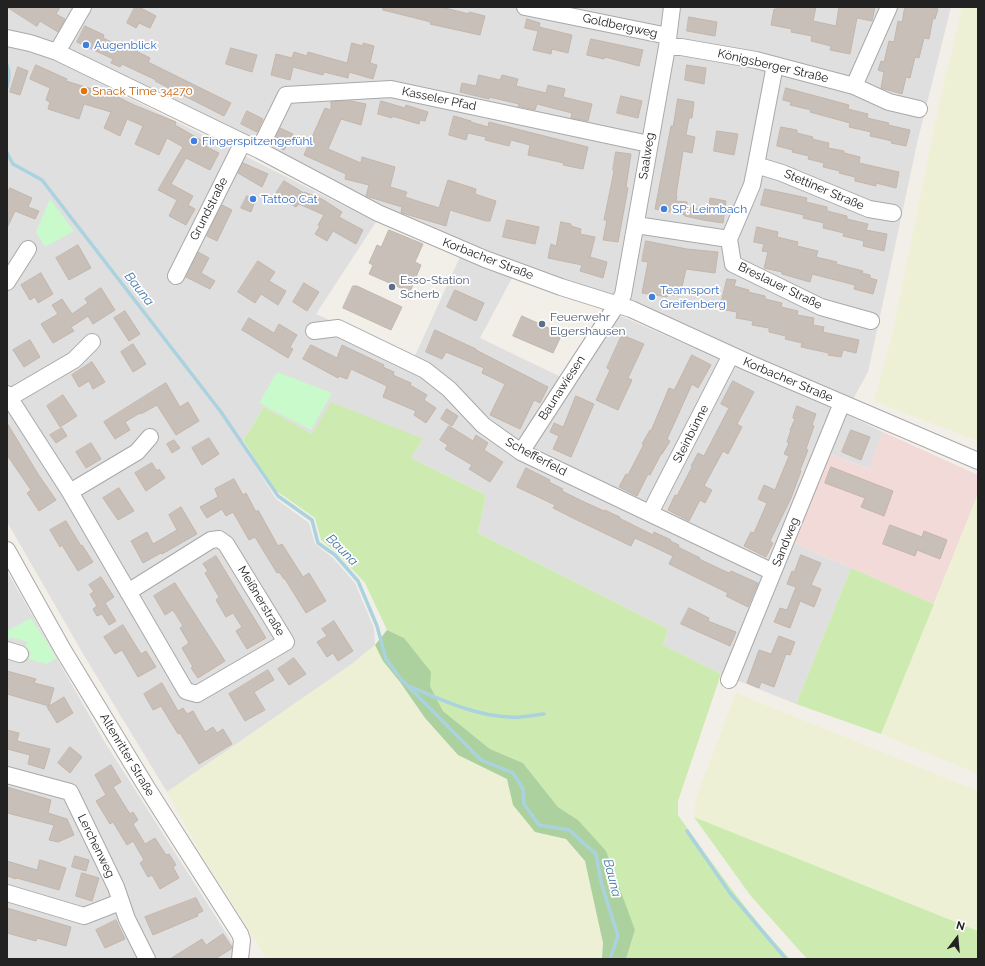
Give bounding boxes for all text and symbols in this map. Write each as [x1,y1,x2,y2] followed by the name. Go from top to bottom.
[581,11,659,41] street label: Goldbergweg
[94,38,157,52] place label: Augenblick
[81,40,91,50] marker: Augenblick
[716,46,830,86] street label: Königsberger Straße
[92,84,193,98] place label: Snack Time 34270
[400,84,478,114] street label: Kasseler Pfad
[79,86,89,96] marker: Snack Time 34270
[636,131,658,181] street label: Saalweg
[202,134,313,148] place label: Fingerspitzengefühl
[189,136,199,146] marker: Fingerspitzengefühl
[782,167,866,213] street label: Stettiner Straße
[187,175,231,243] street label: Grundstraße
[261,192,318,206] place label: Tattoo Cat
[248,194,258,204] marker: Tattoo Cat
[672,202,747,216] place label: SP: Leimbach
[659,204,669,214] marker: SP: Leimbach
[441,235,535,283] street label: Korbacher Straße
[736,259,824,313] street label: Breslauer Straße
[121,269,157,309] water label: Bauna
[400,273,470,301] place label: Esso-Station Scherb
[387,282,397,292] marker: Esso-Station Scherb
[660,283,726,311] place label: Teamsport Greifenberg
[647,292,657,302] marker: Teamsport Greifenberg
[550,310,626,338] place label: Feuerwehr Elgershausen
[537,319,547,329] marker: Feuerwehr Elgershausen
[536,353,588,423] street label: Baunawiesen
[741,355,835,405] street label: Korbacher Straße
[670,403,712,465] street label: Steinbünne
[503,435,569,479] street label: Schefferfeld
[770,515,802,569] street label: Sandweg
[323,531,361,569] water label: Bauna
[234,563,288,639] street label: Meißnerstraße
[97,711,157,799] street label: Altenritter Straße
[74,812,118,880] street label: Lerchenweg
[600,857,624,899] water label: Bauna
[937,918,977,958] north arrow
[955,919,966,933] text: N

